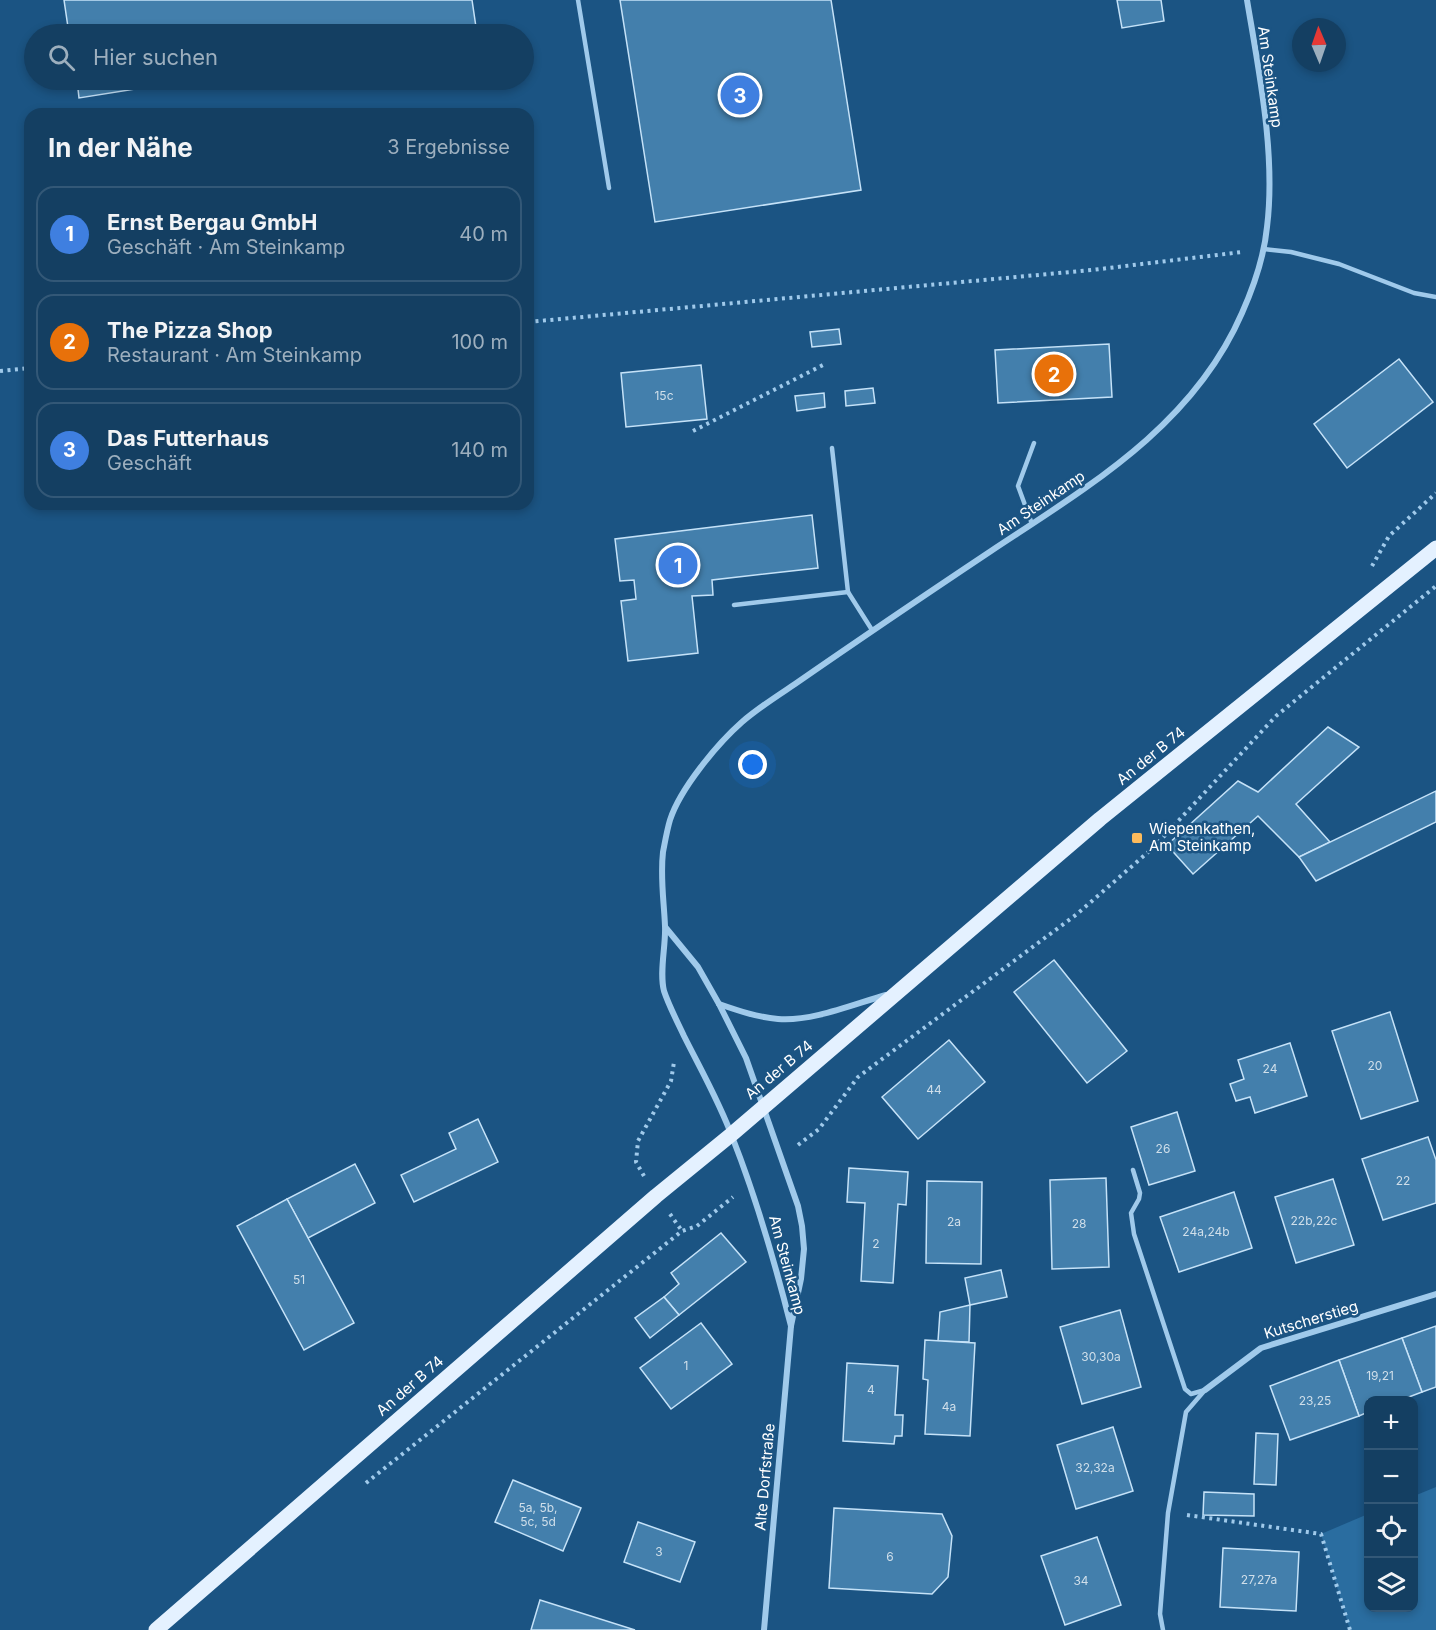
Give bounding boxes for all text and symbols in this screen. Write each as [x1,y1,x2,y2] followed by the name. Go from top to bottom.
[1292,18,1346,72] north arrow
[24,24,534,90] search box
[1254,25,1287,129] street label: Am Steinkamp
[45,41,78,74] icon: search
[93,44,218,70] text: Hier suchen
[720,72,760,118] pin: 3
[48,132,193,163] text: In der Nähe
[387,135,510,159] text: 3 Ergebnisse
[107,209,317,235] text: Ernst Bergau GmbH
[65,222,74,246] text: 1
[459,222,508,246] text: 40 m
[107,235,345,259] text: Geschäft · Am Steinkamp
[107,317,273,343] text: The Pizza Shop
[63,330,76,354] text: 2
[451,330,508,354] text: 100 m
[107,343,362,367] text: Restaurant · Am Steinkamp
[1034,352,1074,397] pin: 2
[654,388,674,403] house number: 15c
[107,425,269,451] text: Das Futterhaus
[63,438,76,462] text: 3
[451,438,508,462] text: 140 m
[107,451,192,475] text: Geschäft
[993,466,1088,539] street label: Am Steinkamp
[658,542,698,588] pin: 1
[1113,722,1189,789] street label: An der B 74
[738,750,767,779] your location
[1149,819,1255,855] place label: Wiepenkathen, Am Steinkamp
[1130,831,1144,845] marker: Wiepenkathen, Am Steinkamp
[741,1036,816,1103] street label: An der B 74
[1368,1058,1382,1073] house number: 20
[1263,1061,1278,1076] house number: 24
[926,1082,942,1097] house number: 44
[1156,1141,1170,1156] house number: 26
[1396,1173,1410,1188] house number: 22
[765,1213,810,1317] street label: Am Steinkamp
[1291,1213,1338,1228] house number: 22b,22c
[947,1214,961,1229] house number: 2a
[1072,1216,1086,1231] house number: 28
[1182,1224,1230,1239] house number: 24a,24b
[872,1236,880,1251] house number: 2
[293,1272,305,1287] house number: 51
[1262,1296,1360,1343] street label: Kutscherstieg
[1081,1349,1121,1364] house number: 30,30a
[372,1351,447,1420] street label: An der B 74
[684,1358,688,1373] house number: 1
[1366,1368,1394,1383] house number: 19,21
[867,1382,875,1397] house number: 4
[1299,1393,1331,1408] house number: 23,25
[1364,1396,1418,1612] map controls
[1364,1396,1418,1450] button: +
[942,1399,956,1414] house number: 4a
[750,1422,779,1531] street label: Alte Dorfstraße
[1364,1450,1418,1504] button: −
[1075,1460,1115,1475] house number: 32,32a
[519,1500,557,1529] house number: 5a, 5b, 5c, 5d
[1364,1504,1418,1558] button: locate
[655,1544,663,1559] house number: 3
[886,1549,894,1564] house number: 6
[1364,1558,1418,1612] button: layers
[1241,1572,1277,1587] house number: 27,27a
[1073,1573,1089,1588] house number: 34

